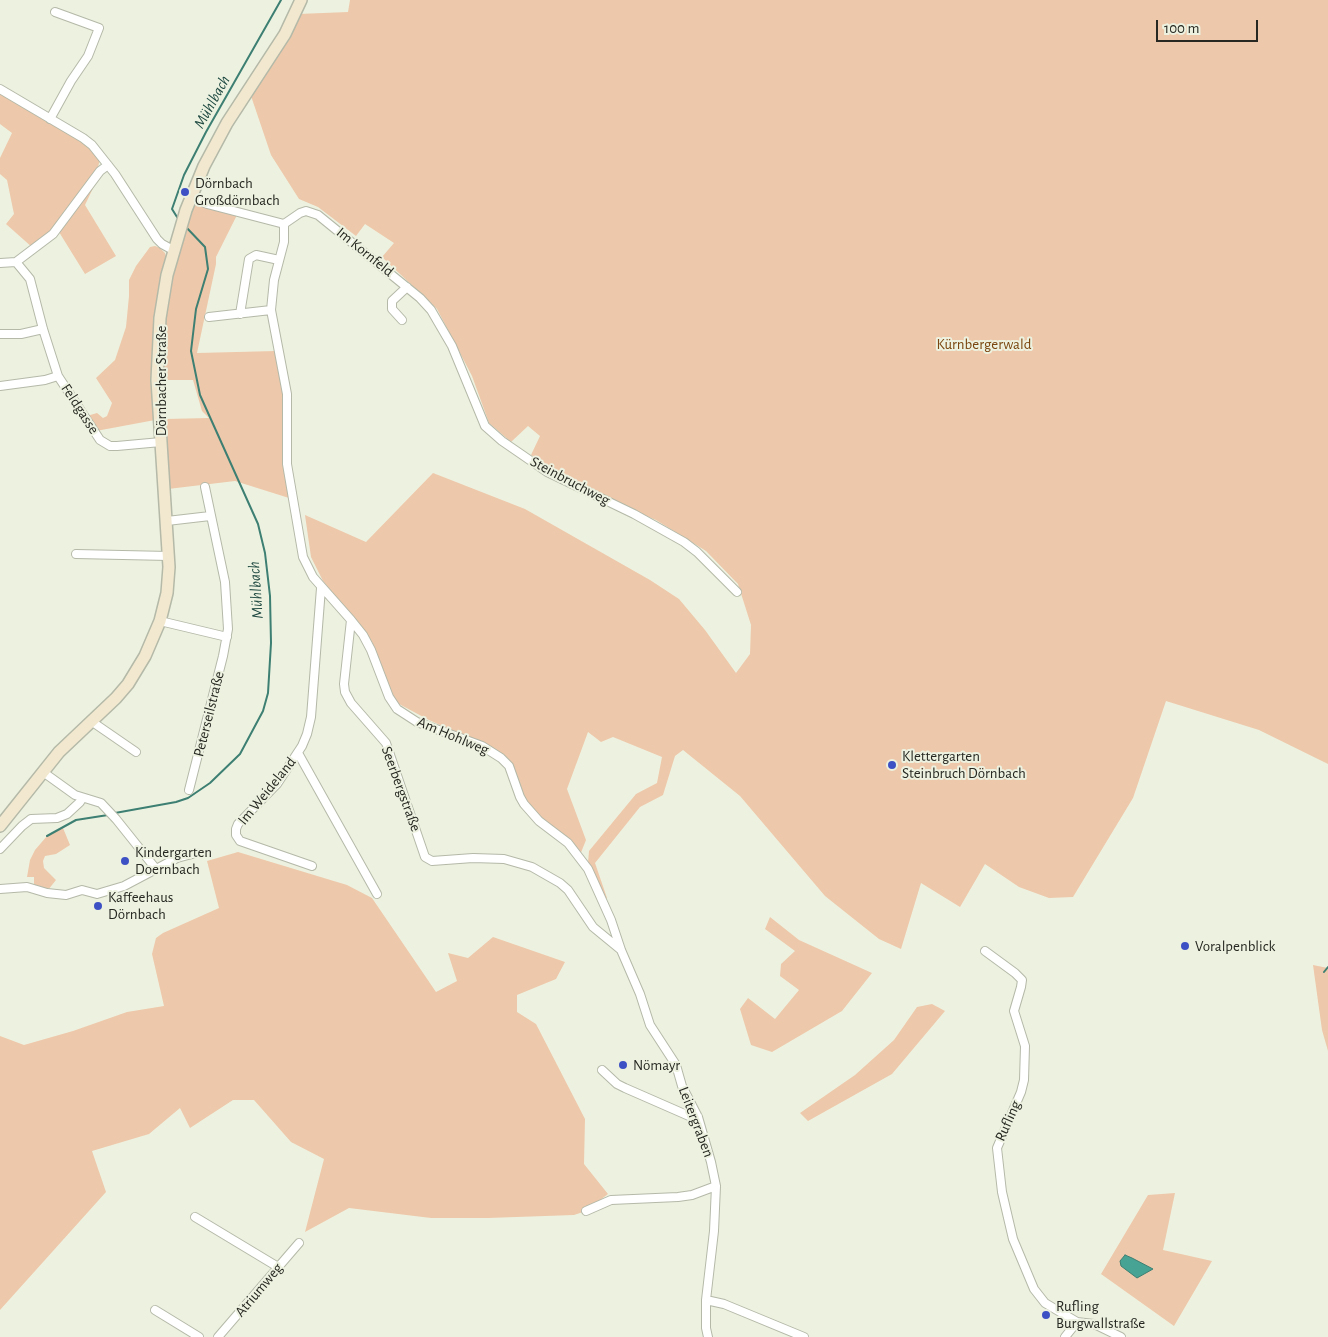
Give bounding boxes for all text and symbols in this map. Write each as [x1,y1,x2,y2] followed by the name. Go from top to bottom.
[1158,10,1260,42] scale bar
[1164,21,1199,36] text: 100 m
[190,72,234,132] water label: Mühlbach
[195,174,280,209] place label: Dörnbach Großdörnbach
[179,186,191,198] marker: Dörnbach Großdörnbach
[333,223,397,281] street label: Im Kornfeld
[152,326,170,436] street label: Dörnbacher Straße
[936,335,1032,353] park label: Kürnbergerwald
[57,380,103,438] street label: Feldgasse
[527,453,613,509] street label: Steinbruchweg
[244,561,268,619] water label: Mühlbach
[190,669,228,759] street label: Peterseilstraße
[415,713,491,759] street label: Am Hohlweg
[377,744,425,834] street label: Seerbergstraße
[902,747,1026,782] place label: Klettergarten Steinbruch Dörnbach
[234,753,300,829] street label: Im Weideland
[886,759,898,771] marker: Klettergarten Steinbruch Dörnbach
[135,843,212,878] place label: Kindergarten Doernbach
[119,855,131,867] marker: Kindergarten Doernbach
[108,888,173,923] place label: Kaffeehaus Dörnbach
[92,900,104,912] marker: Kaffeehaus Dörnbach
[1195,937,1275,955] place label: Voralpenblick
[1179,940,1191,952] marker: Voralpenblick
[633,1056,680,1074] place label: Nömayr
[617,1059,629,1071] marker: Nömayr
[674,1084,718,1160] street label: Leitergraben
[991,1098,1025,1144] street label: Rufling
[231,1259,287,1321] street label: Atriumweg
[1056,1297,1145,1332] place label: Rufling Burgwallstraße
[1040,1309,1052,1321] marker: Rufling Burgwallstraße

